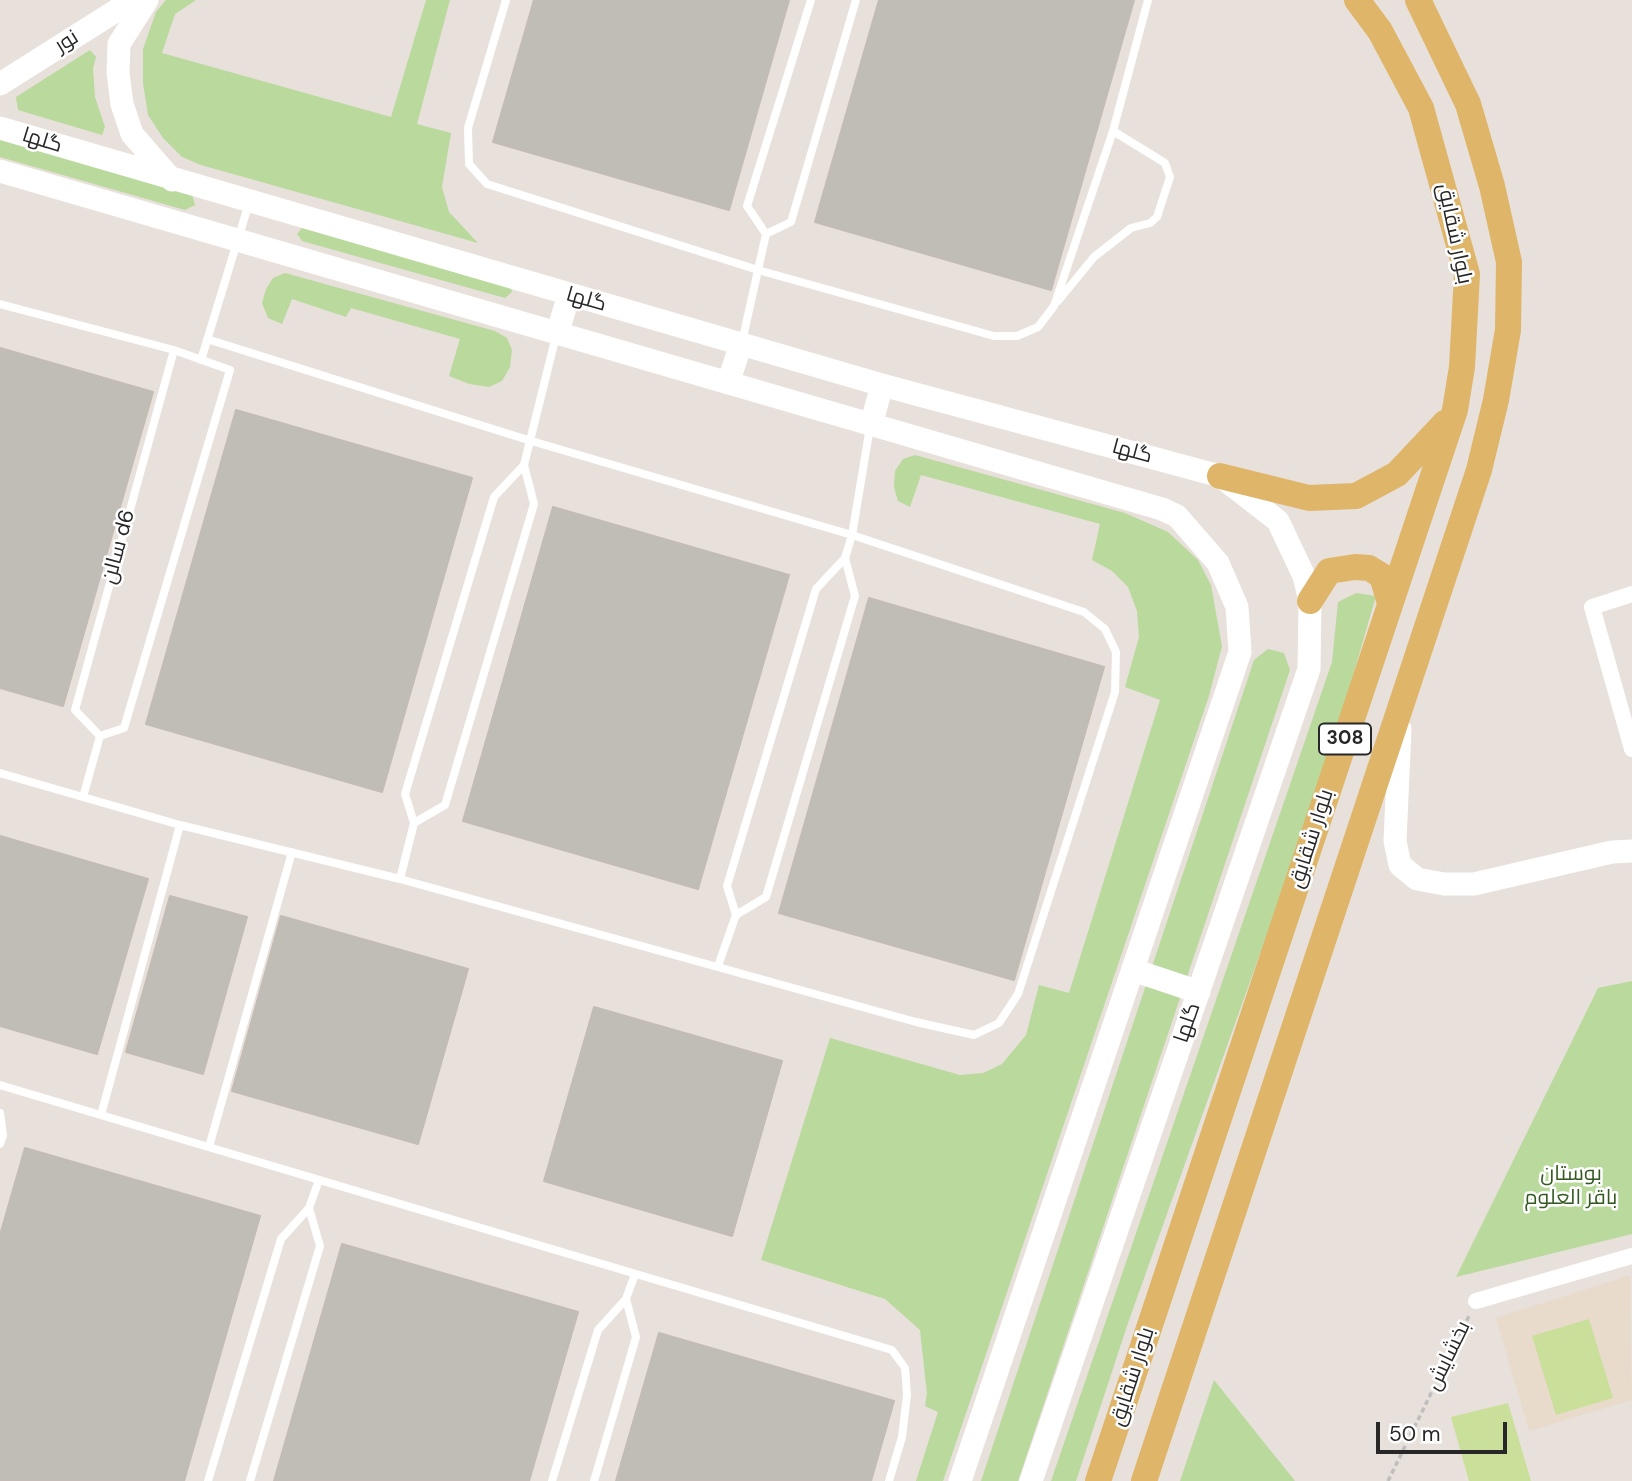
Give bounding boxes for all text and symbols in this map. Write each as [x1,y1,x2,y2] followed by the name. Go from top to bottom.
[50,25,84,59] street label: نور
[19,123,65,159] street label: گلها
[1431,181,1477,287] street label: بلوار شقایق
[563,282,609,318] street label: گلها
[1109,435,1155,469] street label: گلها
[97,507,141,587] street label: سالن d6
[1319,724,1371,754] road number: 308
[1284,786,1340,892] street label: بلوار شقایق
[1169,1000,1207,1046] street label: گلها
[1525,1161,1617,1211] park label: بوستان باقر العلوم
[1421,1317,1477,1395] street label: بخشایش
[1105,1324,1161,1430] street label: بلوار شقایق
[1380,1408,1511,1452] scale bar
[1389,1420,1440,1448] text: 50 m

